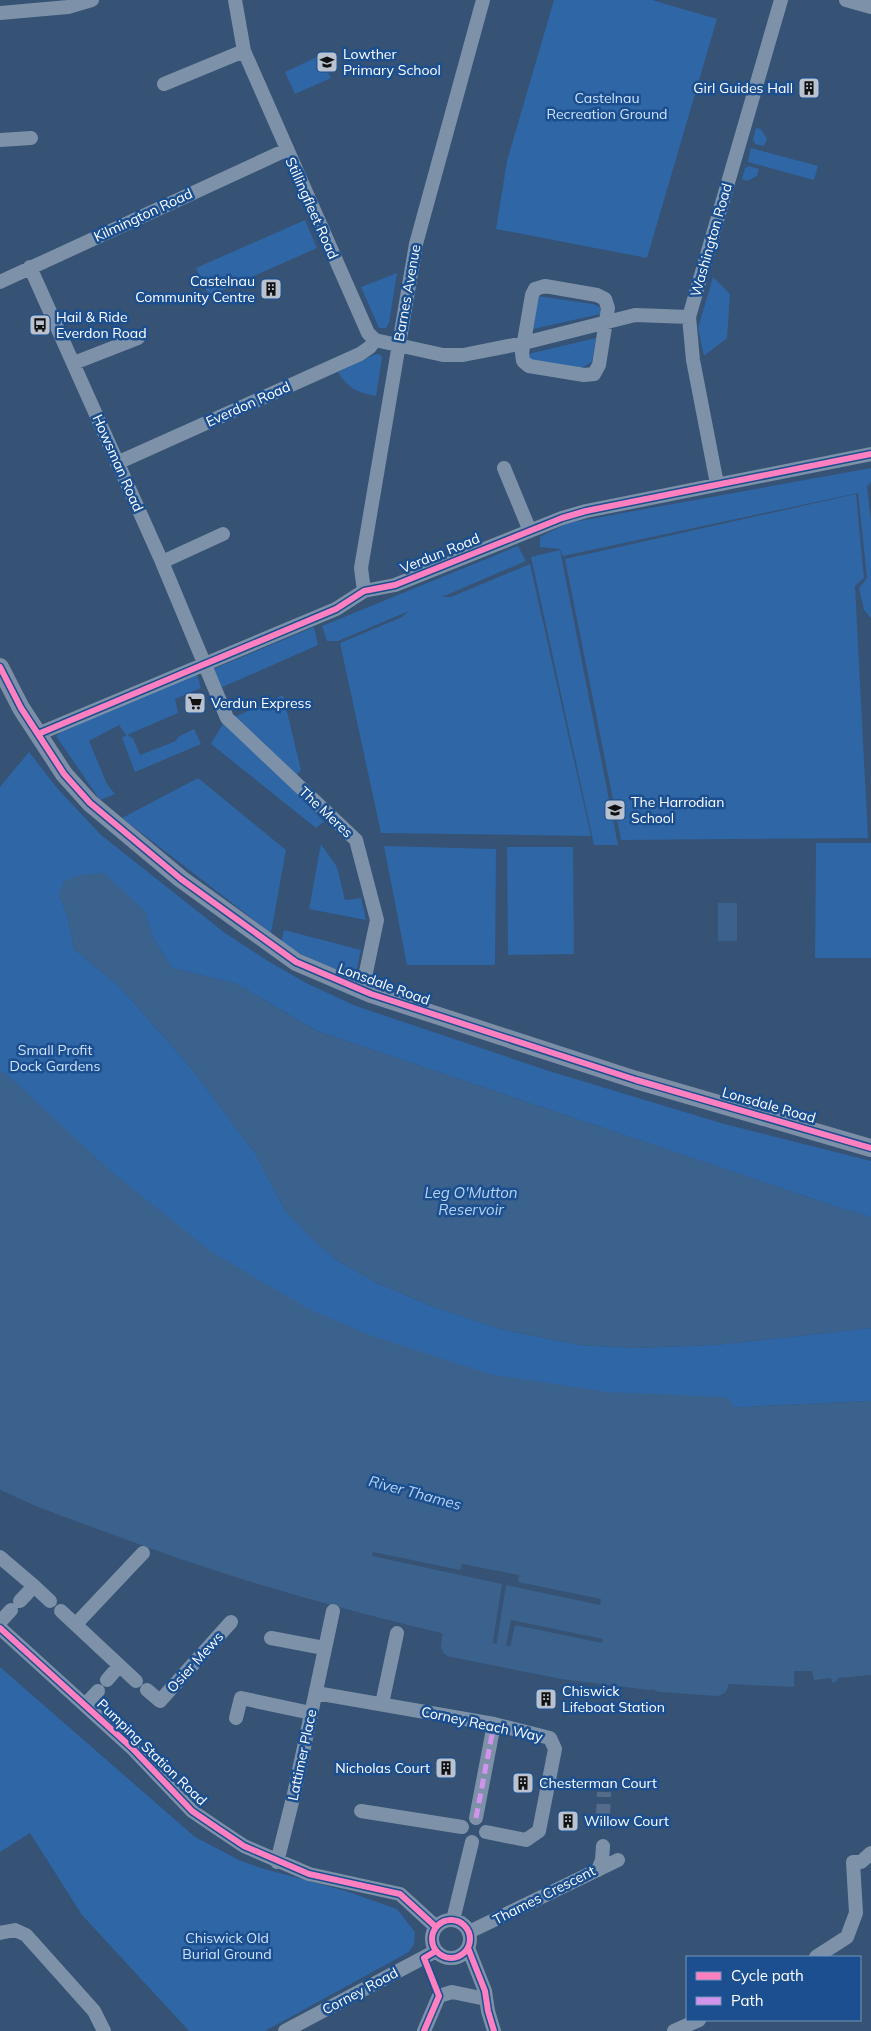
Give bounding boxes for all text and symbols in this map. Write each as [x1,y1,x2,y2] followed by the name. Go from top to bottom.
[343,45,441,79] place label: Lowther Primary School
[315,50,339,74] school or university icon: Lowther Primary School
[797,76,821,100] building icon: Girl Guides Hall
[693,79,793,97] place label: Girl Guides Hall
[546,89,668,123] park label: Castelnau Recreation Ground
[281,154,343,262] street label: Stillingfleet Road
[686,181,736,299] street label: Washington Road
[91,184,195,246] street label: Kilmington Road
[390,243,424,343] street label: Barnes Avenue
[135,272,255,306] place label: Castelnau Community Centre
[259,277,283,301] building icon: Castelnau Community Centre
[56,308,147,342] place label: Hail & Ride Everdon Road
[28,313,52,337] bus stop icon: Hail & Ride Everdon Road
[203,377,293,431] street label: Everdon Road
[89,412,147,514] street label: Howsman Road
[398,529,482,577] street label: Verdun Road
[183,691,207,715] supermarket icon: Verdun Express
[211,694,312,712] place label: Verdun Express
[295,783,357,841] street label: The Meres
[631,793,724,827] place label: The Harrodian School
[603,798,627,822] school or university icon: The Harrodian School
[336,959,432,1009] street label: Lonsdale Road
[9,1041,101,1075] park label: Small Profit Dock Gardens
[720,1083,818,1127] street label: Lonsdale Road
[424,1183,518,1219] water label: Leg O'Mutton Reservoir
[367,1471,463,1514] water label: River Thames
[163,1628,227,1696] street label: Osier Mews
[562,1682,665,1716] place label: Chiswick Lifeboat Station
[534,1687,558,1711] building icon: Chiswick Lifeboat Station
[93,1695,211,1809] street label: Pumping Station Road
[420,1702,545,1746] street label: Corney Reach Way
[284,1708,320,1802] street label: Lattimer Place
[434,1756,458,1780] building icon: Nicholas Court
[335,1759,430,1777] place label: Nicholas Court
[511,1771,535,1795] building icon: Chesterman Court
[539,1774,657,1792] place label: Chesterman Court
[556,1809,580,1833] building icon: Willow Court
[584,1812,669,1830] place label: Willow Court
[490,1861,598,1928] street label: Thames Crescent
[182,1929,272,1963] park label: Chiswick Old Burial Ground
[686,1956,861,2021] legend
[319,1963,401,2019] street label: Corney Road
[731,1966,804,1985] text: Cycle path
[731,1991,763,2010] text: Path

